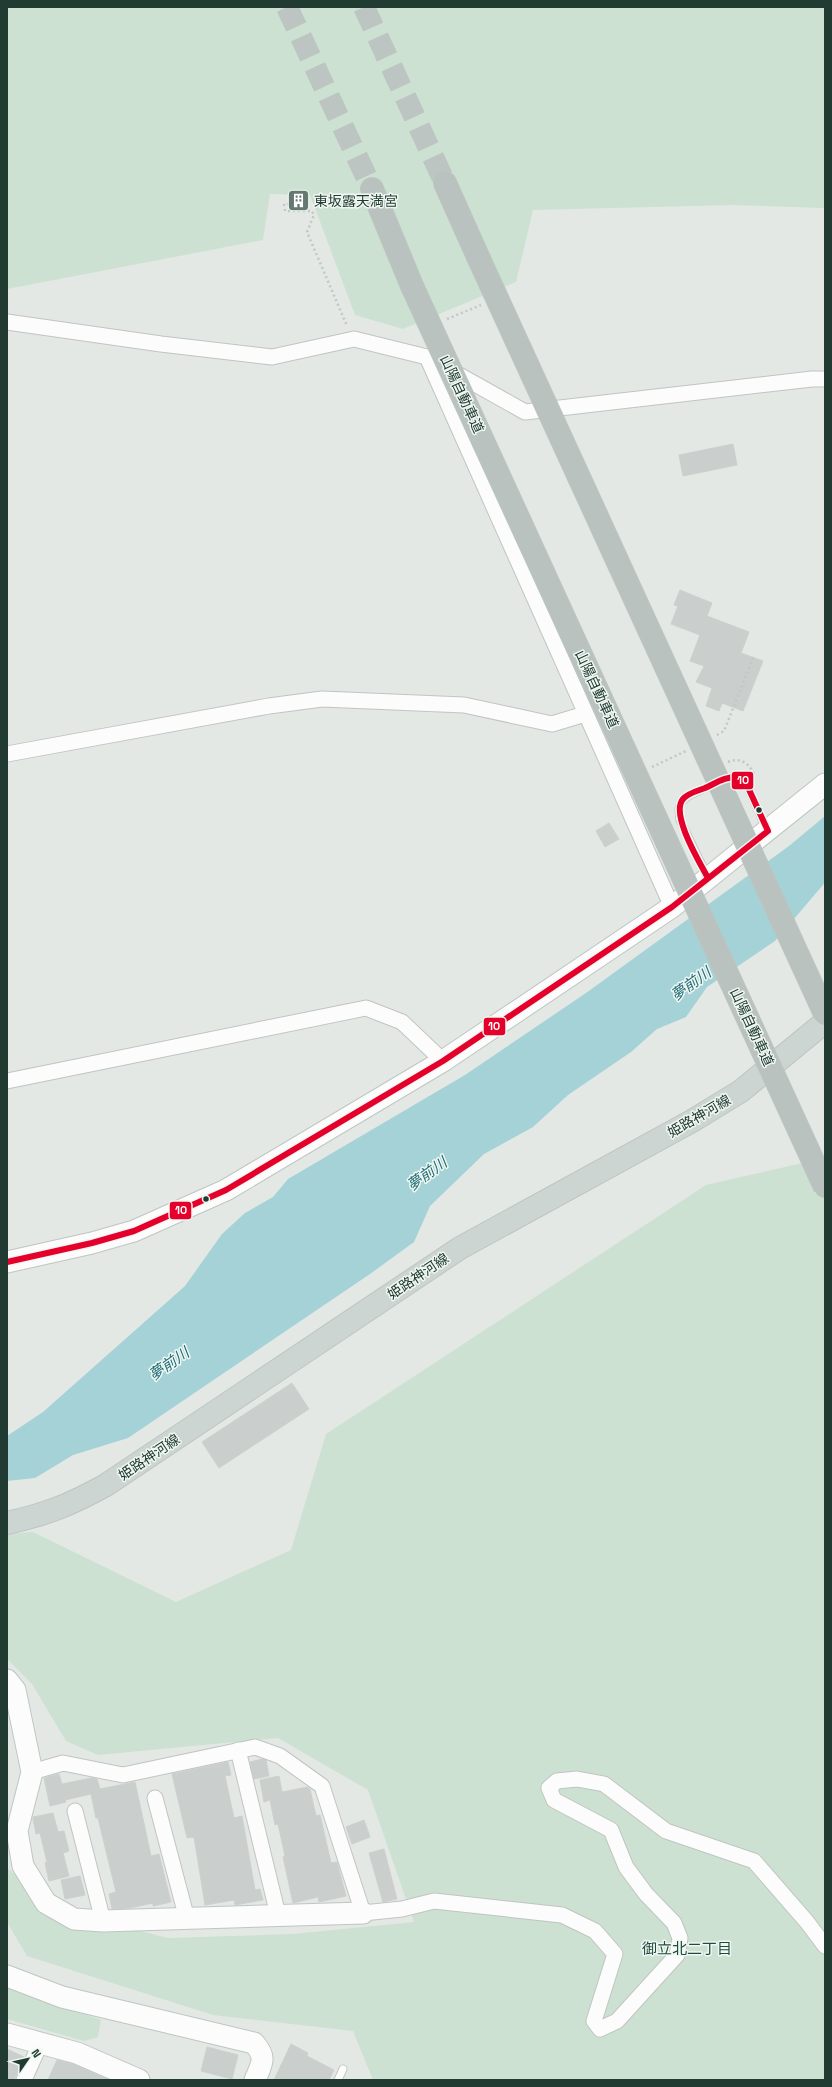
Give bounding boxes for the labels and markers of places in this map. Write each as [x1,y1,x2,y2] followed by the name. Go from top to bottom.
[285,188,311,214] building icon: 東坂露天満宮
[314,192,398,210] place label: 東坂露天満宮
[754,805,764,815] unlabelled marker
[201,1194,211,1204] unlabelled marker

